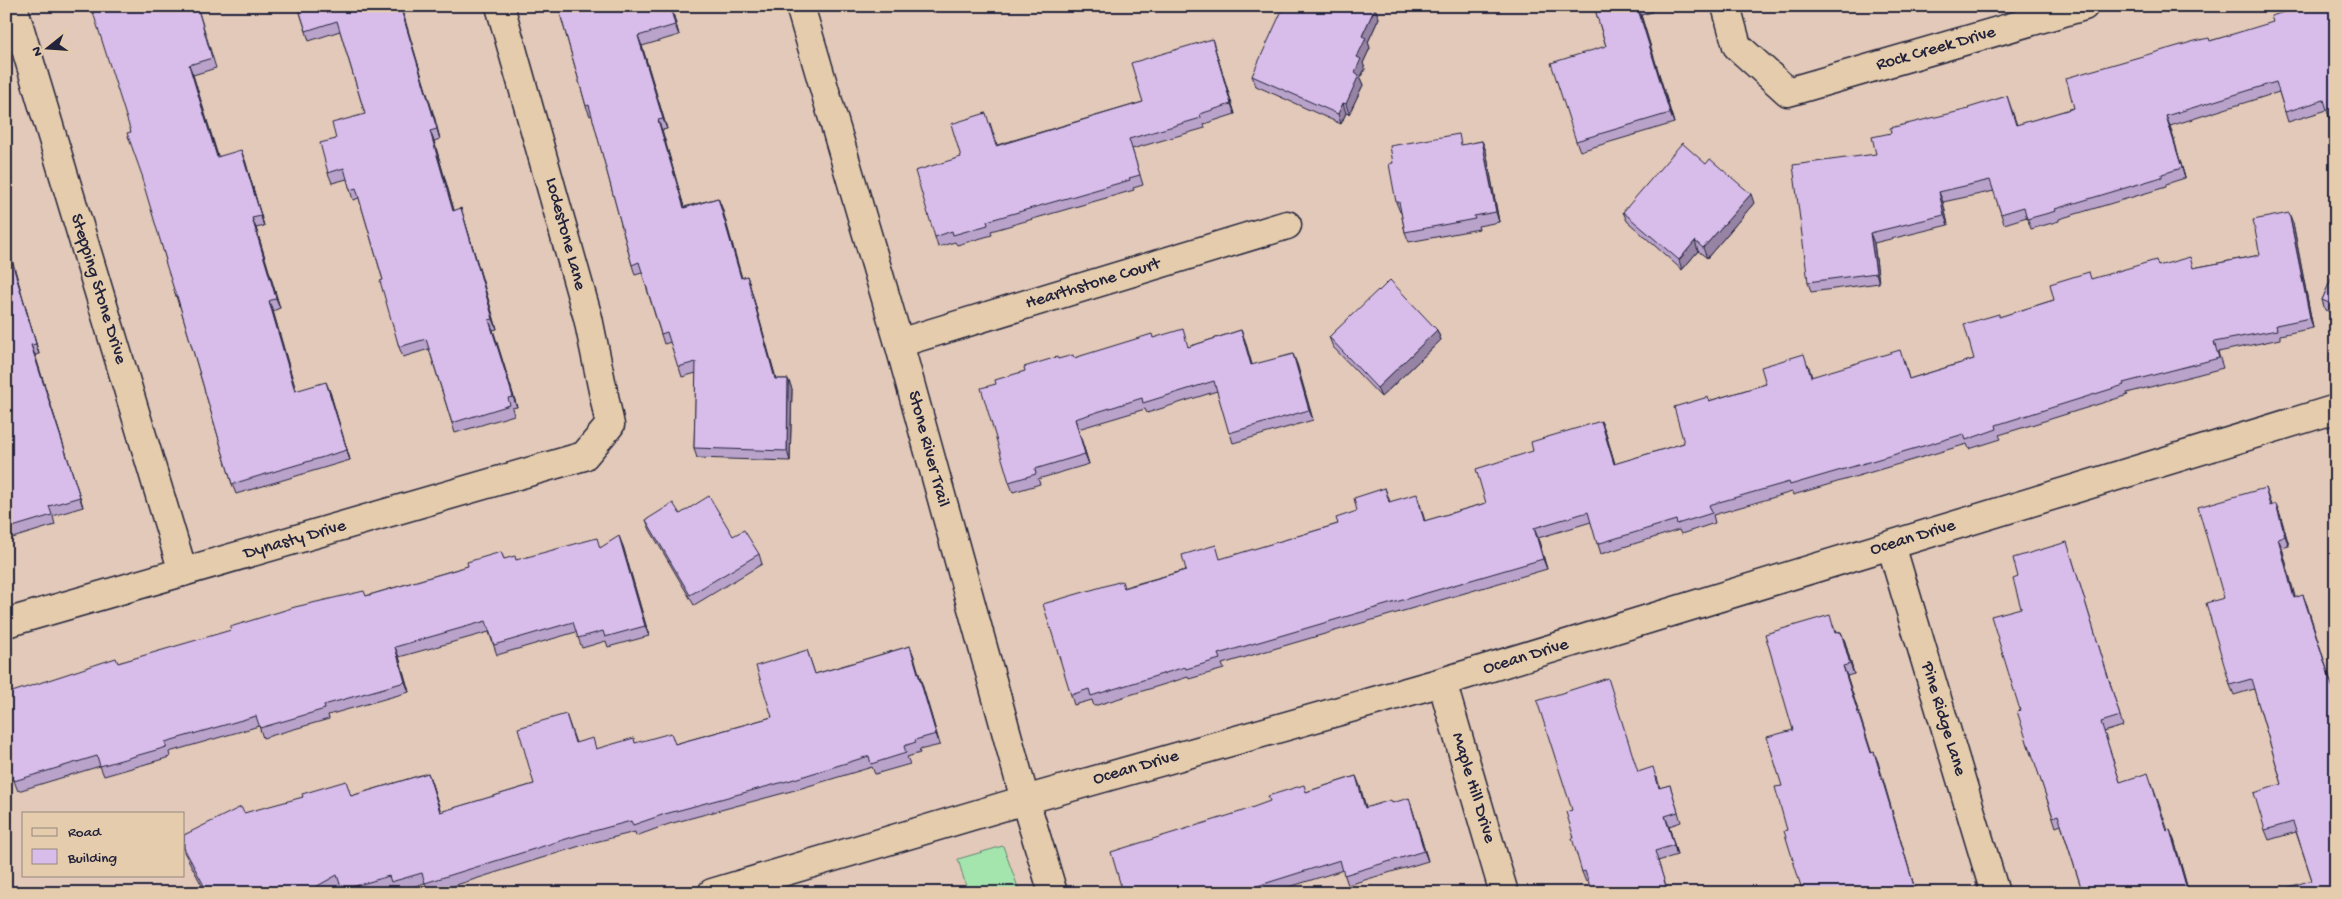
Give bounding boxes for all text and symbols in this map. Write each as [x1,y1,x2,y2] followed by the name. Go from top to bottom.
[22,22,72,72] north arrow
[1874,22,1999,76] street label: Rock Creek Drive
[28,44,47,58] text: N
[540,175,590,293] street label: Lodestone Lane
[65,211,131,367] street label: Stepping Stone Drive
[1023,253,1164,314] street label: Hearthstone Court
[902,389,954,509] street label: Stone River Trail
[240,515,349,565] street label: Dynasty Drive
[1868,515,1959,561] street label: Ocean Drive
[1481,634,1572,680] street label: Ocean Drive
[1915,659,1971,779] street label: Pine Ridge Lane
[1446,730,1500,846] street label: Maple Hill Drive
[1091,746,1182,790] street label: Ocean Drive
[22,812,185,876] legend
[68,824,102,842] text: Road
[67,850,117,868] text: Building

